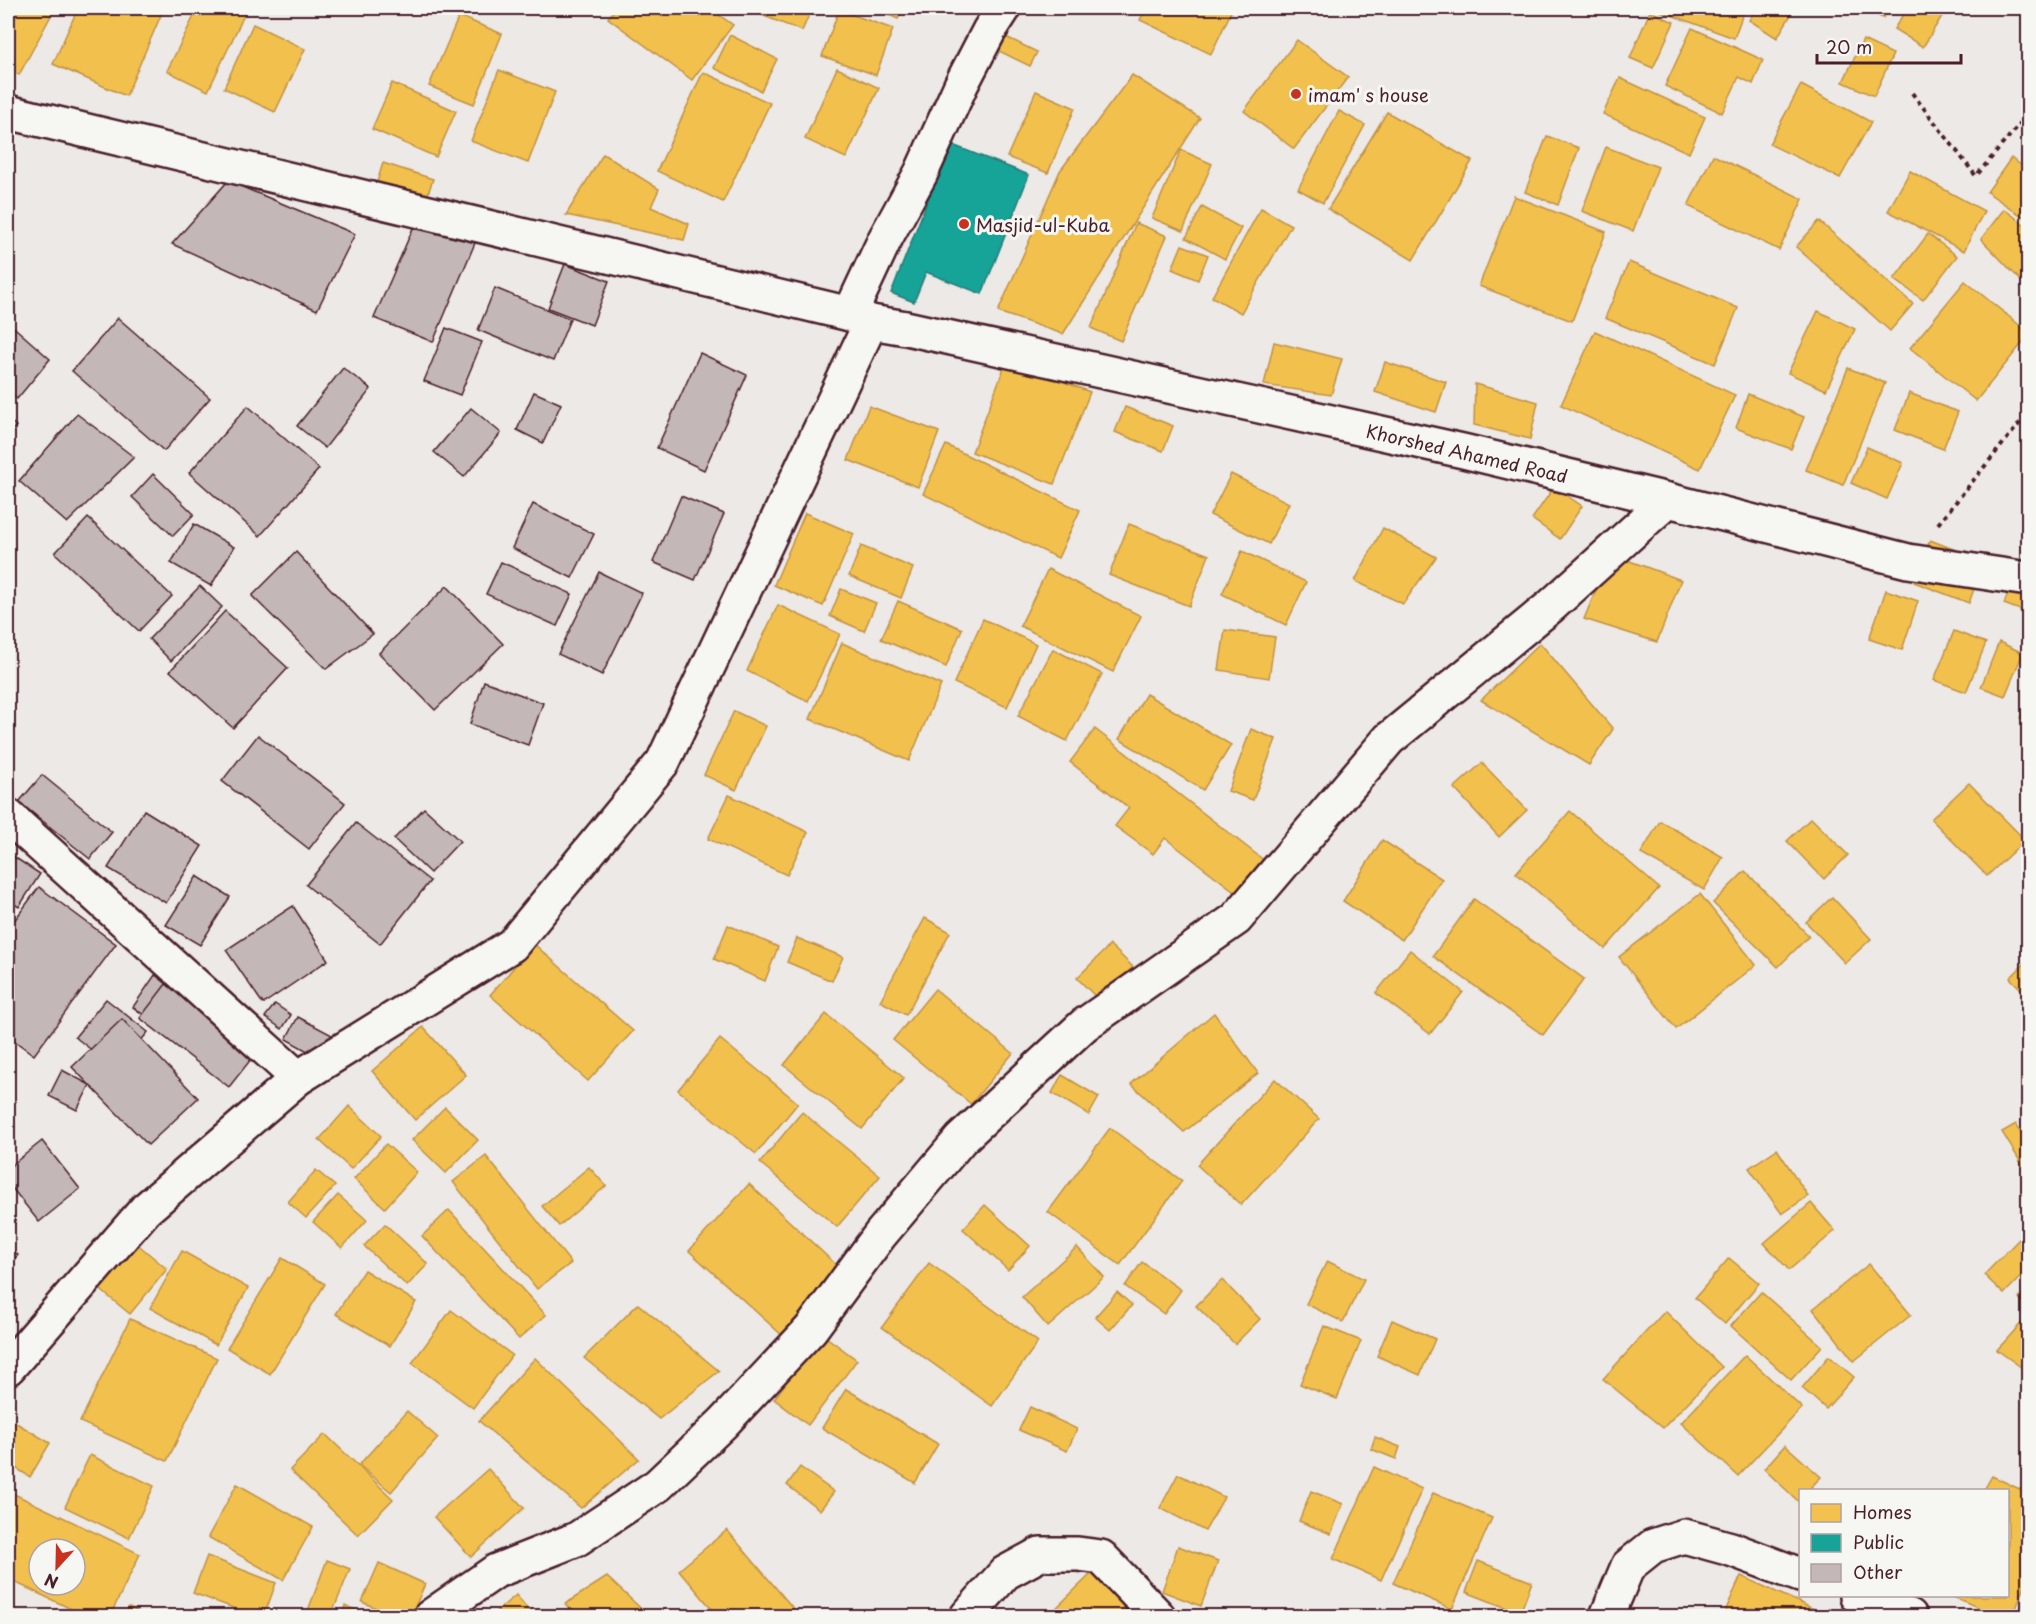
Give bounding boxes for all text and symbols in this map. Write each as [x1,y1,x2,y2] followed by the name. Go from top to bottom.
[1817,27,1961,65] scale bar
[1826,33,1872,60] text: 20 m
[1308,81,1429,108] place label: imam' s house
[1289,87,1303,101] marker: imam' s house
[976,211,1110,238] place label: Masjid-ul-Kuba
[957,217,971,231] marker: Masjid-ul-Kuba
[1364,417,1570,489] street label: Khorshed Ahamed Road
[1799,1489,2009,1597] legend
[1853,1498,1911,1525] text: Homes
[1853,1528,1904,1555] text: Public
[27,1537,87,1597] north arrow
[1853,1558,1903,1585] text: Other
[41,1568,61,1595] text: N

